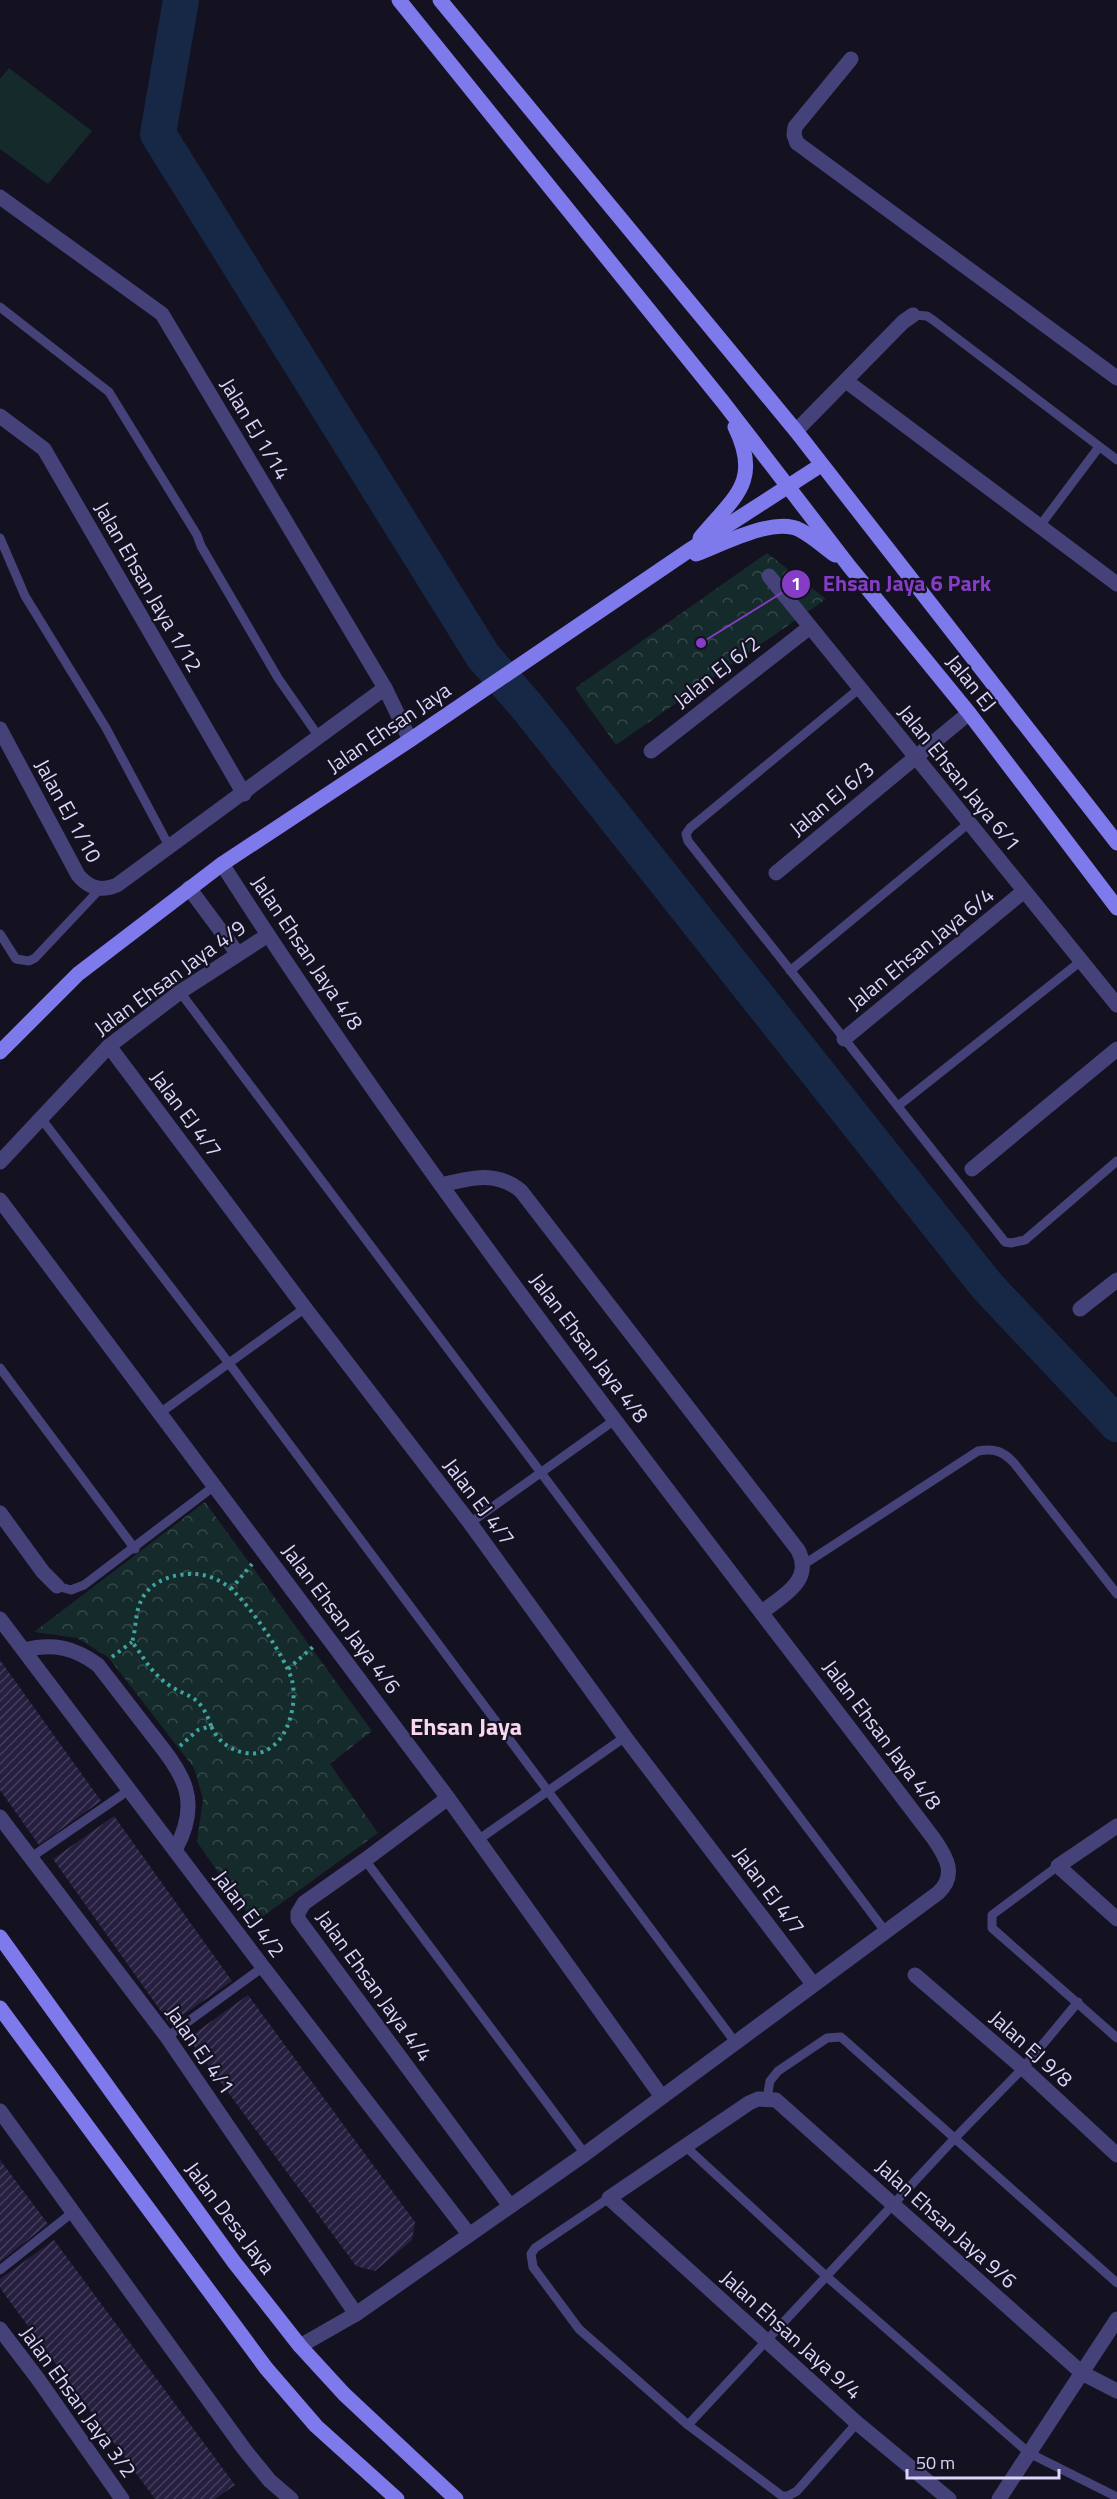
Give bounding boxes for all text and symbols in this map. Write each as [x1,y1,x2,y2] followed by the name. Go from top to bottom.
[213,371,299,486] street label: Jalan EJ 1/14
[87,495,211,678] street label: Jalan Ehsan Jaya 1/12
[781,564,1003,604] callout: Ehsan Jaya 6 Park
[823,566,992,600] text: Ehsan Jaya 6 Park
[791,570,801,597] text: 1
[666,627,767,715] street label: Jalan EJ 6/2
[939,647,1005,718] street label: Jalan EJ
[320,673,457,781] street label: Jalan Ehsan Jaya
[890,697,1029,858] street label: Jalan Ehsan Jaya 6/1
[27,753,111,868] street label: Jalan EJ 1/10
[782,753,881,843] street label: Jalan EJ 6/3
[244,869,372,1036] street label: Jalan Ehsan Jaya 4/8
[840,879,1001,1018] street label: Jalan Ehsan Jaya 6/4
[87,911,252,1043] street label: Jalan Ehsan Jaya 4/9
[143,1063,230,1164] street label: Jalan EJ 4/7
[523,1266,657,1429] street label: Jalan Ehsan Jaya 4/8
[436,1451,523,1552] street label: Jalan EJ 4/7
[275,1537,409,1700] street label: Jalan Ehsan Jaya 4/6
[816,1653,950,1816] street label: Jalan Ehsan Jaya 4/8
[410,1708,522,1744] district label: Ehsan Jaya
[726,1840,813,1941] street label: Jalan EJ 4/7
[206,1863,293,1964] street label: Jalan EJ 4/2
[309,1903,441,2068] street label: Jalan Ehsan Jaya 4/4
[158,1998,243,2101] street label: Jalan EJ 4/1
[983,2002,1081,2095] street label: Jalan EJ 9/8
[869,2151,1025,2296] street label: Jalan Ehsan Jaya 9/6
[178,2154,284,2281] street label: Jalan Desa Jaya
[714,2262,870,2407] street label: Jalan Ehsan Jaya 9/4
[13,2319,145,2484] street label: Jalan Ehsan Jaya 3/2
[907,2442,1058,2480] scale bar
[916,2449,955,2476] text: 50 m

